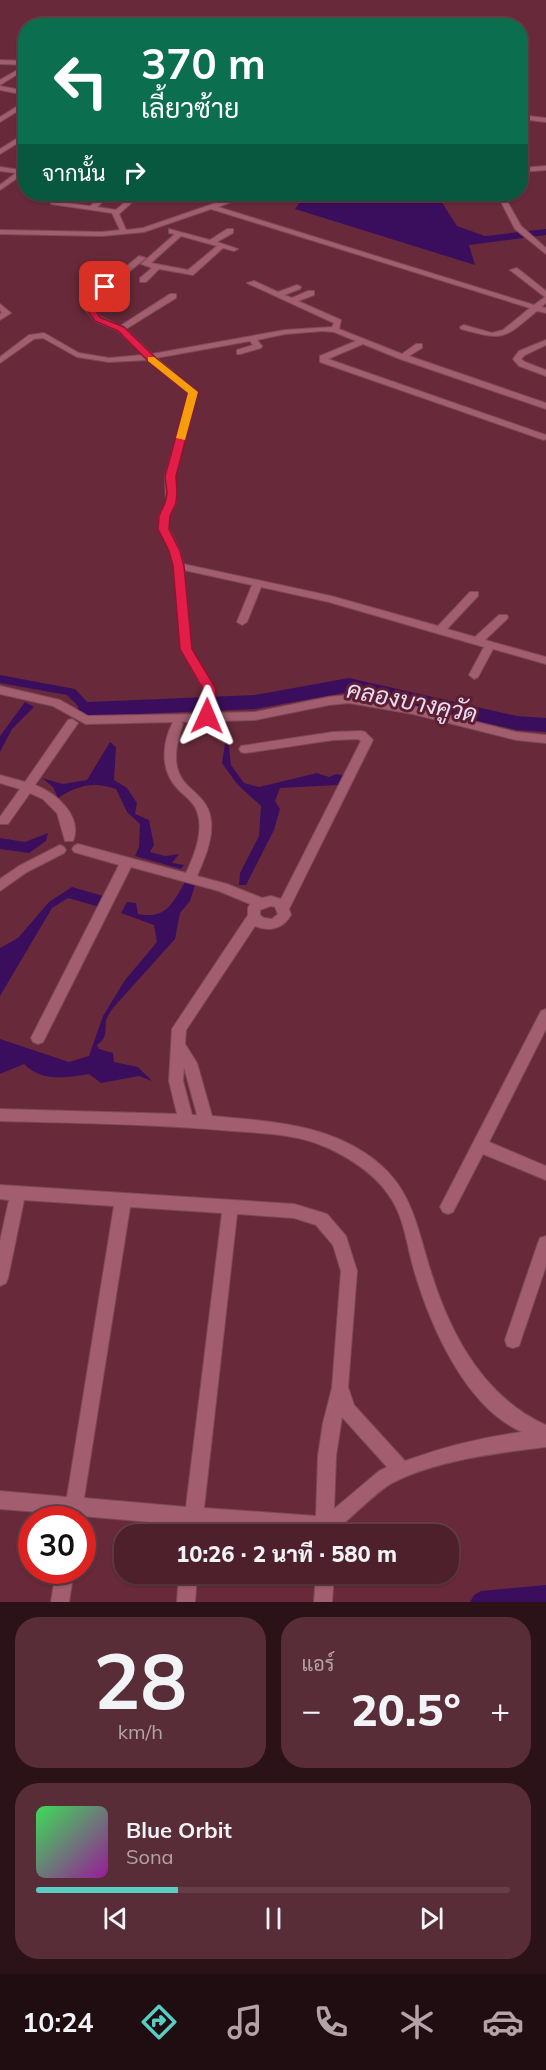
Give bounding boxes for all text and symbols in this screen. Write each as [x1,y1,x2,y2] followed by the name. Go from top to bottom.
[141,37,266,90] text: 370 m
[42,42,120,120] icon: left
[141,91,239,125] text: เลี้ยวซ้าย
[118,156,151,189] icon: right
[42,159,106,187] text: จากนั้น
[79,261,130,312] pin
[88,270,121,303] icon: arrive
[344,674,480,731] water label: คลองบางคูวัด
[175,684,239,748] position arrow
[18,1506,96,1584] speed limit sign: 30
[176,1540,397,1568] text: 10:26 · 2 นาที · 580 m
[93,1631,187,1729] text: 28
[302,1651,335,1676] text: แอร์
[351,1681,461,1737] text: 20.5°
[302,1689,321,1730] text: −
[490,1689,510,1730] text: +
[118,1719,163,1744] text: km/h
[126,1816,232,1844] text: Blue Orbit
[126,1844,174,1869] text: Sona
[99,1902,132,1935] icon: previous
[257,1902,290,1935] icon: pause
[415,1902,448,1935] icon: next
[138,2001,180,2043] icon: directions
[224,2001,266,2043] icon: music
[310,2001,352,2043] icon: phone
[396,2001,438,2043] icon: climate
[482,2001,524,2043] icon: car
[22,2005,94,2039] text: 10:24

